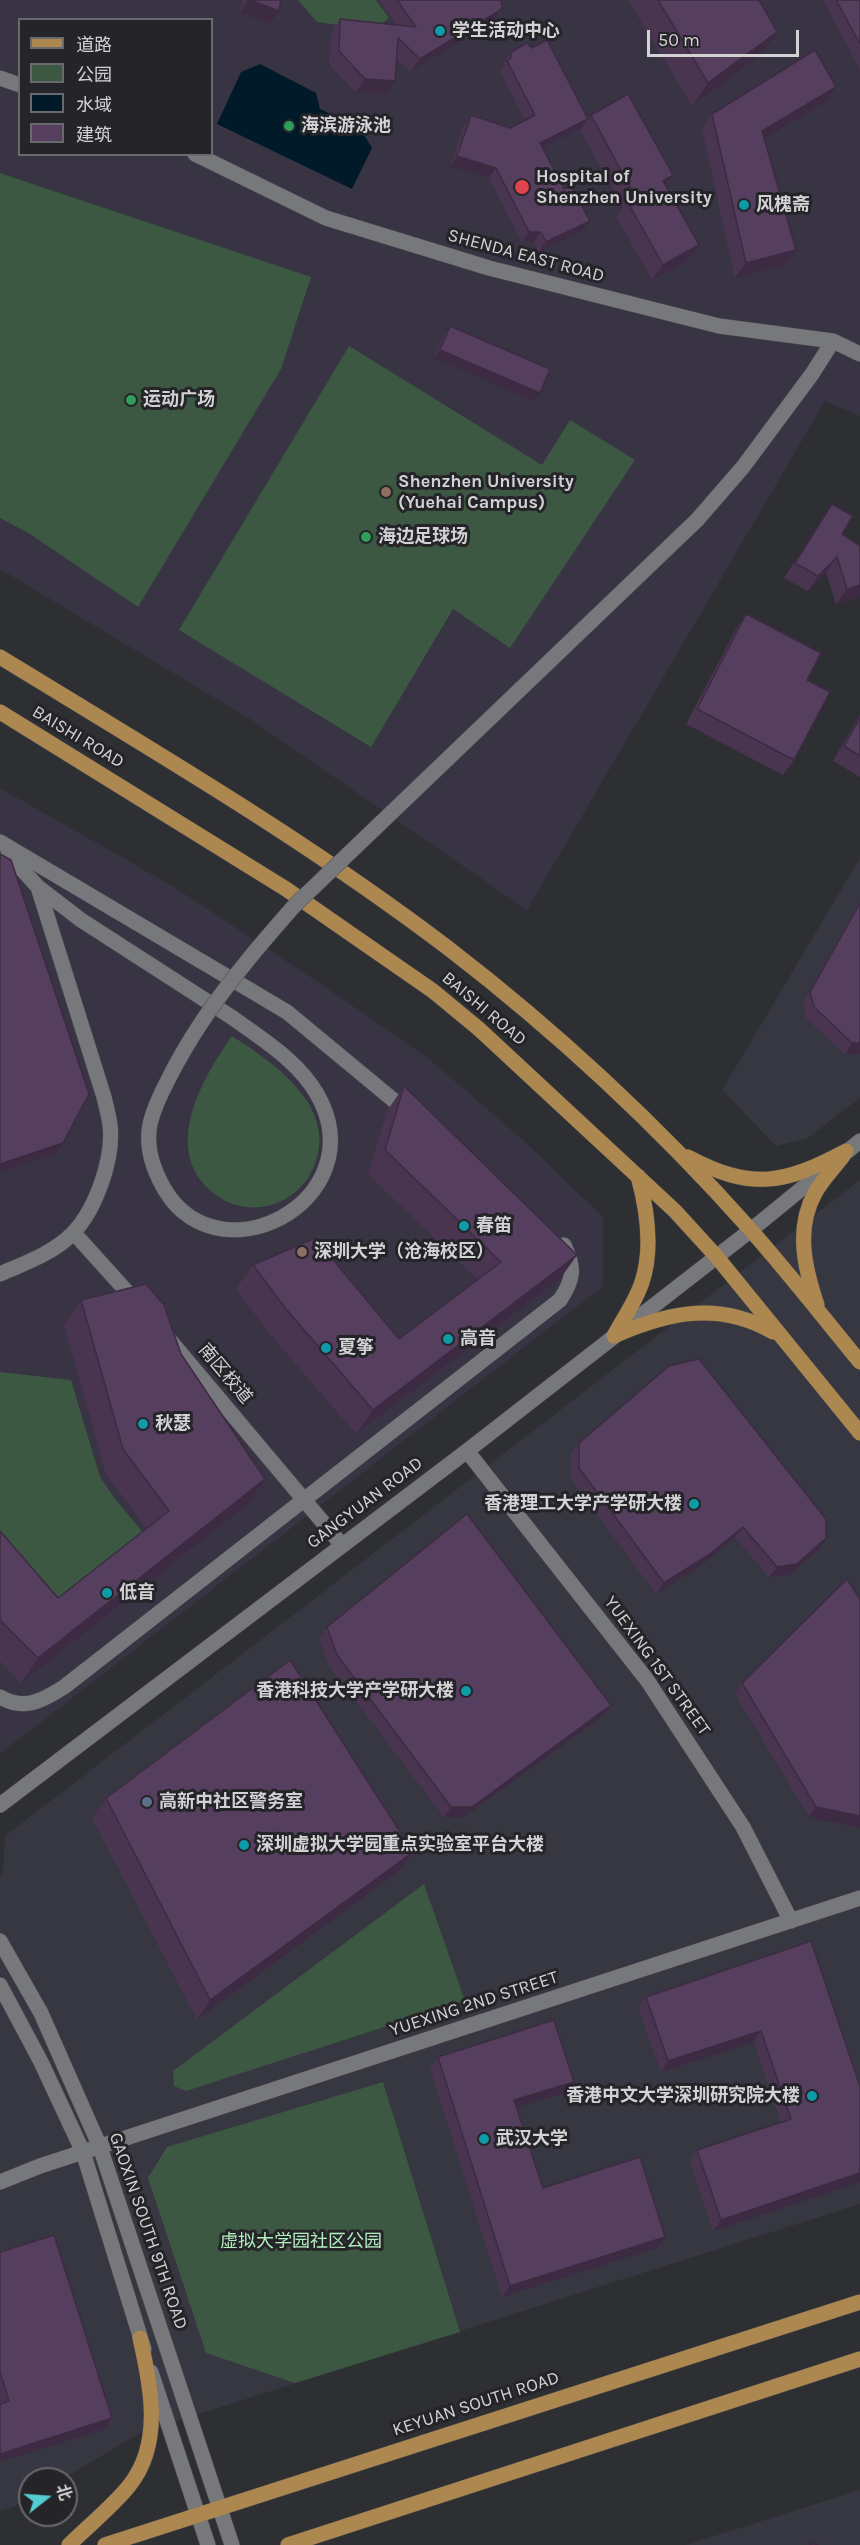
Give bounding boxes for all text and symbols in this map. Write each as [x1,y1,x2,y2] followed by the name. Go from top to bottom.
[18,18,213,156] legend
[650,18,802,56] scale bar
[452,20,560,42] place label: 学生活动中心
[433,24,447,38] marker: 学生活动中心
[658,29,700,51] text: 50 m
[76,34,112,56] text: 道路
[76,64,112,86] text: 公园
[76,94,112,116] text: 水域
[301,115,391,137] place label: 海滨游泳池
[282,119,296,133] marker: 海滨游泳池
[76,124,112,146] text: 建筑
[536,166,712,208] place label: Hospital of Shenzhen University
[513,178,531,196] marker: Hospital of Shenzhen University
[756,194,810,216] place label: 风槐斋
[737,198,751,212] marker: 风槐斋
[445,225,607,287] street label: SHENDA EAST ROAD
[143,389,215,411] place label: 运动广场
[124,393,138,407] marker: 运动广场
[398,471,574,514] place label: Shenzhen University (Yuehai Campus)
[379,485,393,499] marker: Shenzhen University (Yuehai Campus)
[378,526,468,548] place label: 海边足球场
[359,530,373,544] marker: 海边足球场
[28,701,128,773] street label: BAISHI ROAD
[437,967,531,1051] street label: BAISHI ROAD
[476,1215,512,1237] place label: 春笛
[457,1219,471,1233] marker: 春笛
[314,1241,494,1263] place label: 深圳大学（沧海校区）
[295,1245,309,1259] marker: 深圳大学（沧海校区）
[460,1328,496,1350] place label: 高音
[441,1332,455,1346] marker: 高音
[338,1337,374,1359] place label: 夏筝
[194,1339,256,1409] street label: 南区校道
[319,1341,333,1355] marker: 夏筝
[155,1413,191,1435] place label: 秋瑟
[136,1417,150,1431] marker: 秋瑟
[303,1452,427,1554] street label: GANGYUAN ROAD
[484,1493,682,1515] place label: 香港理工大学产学研大楼
[687,1497,701,1511] marker: 香港理工大学产学研大楼
[119,1582,155,1604] place label: 低音
[100,1586,114,1600] marker: 低音
[599,1592,715,1740] street label: YUEXING 1ST STREET
[256,1680,454,1702] place label: 香港科技大学产学研大楼
[459,1684,473,1698] marker: 香港科技大学产学研大楼
[159,1791,303,1813] place label: 高新中社区警务室
[140,1795,154,1809] marker: 高新中社区警务室
[256,1834,544,1856] place label: 深圳虚拟大学园重点实验室平台大楼
[237,1838,251,1852] marker: 深圳虚拟大学园重点实验室平台大楼
[387,1967,561,2041] street label: YUEXING 2ND STREET
[566,2085,800,2107] place label: 香港中文大学深圳研究院大楼
[805,2089,819,2103] marker: 香港中文大学深圳研究院大楼
[496,2128,568,2150] place label: 武汉大学
[104,2130,192,2332] street label: GAOXIN SOUTH 9TH ROAD
[477,2132,491,2146] marker: 武汉大学
[220,2231,382,2253] park label: 虚拟大学园社区公园
[390,2367,562,2441] street label: KEYUAN SOUTH ROAD
[18,2467,78,2527] north arrow
[52,2482,75,2503] text: 北

